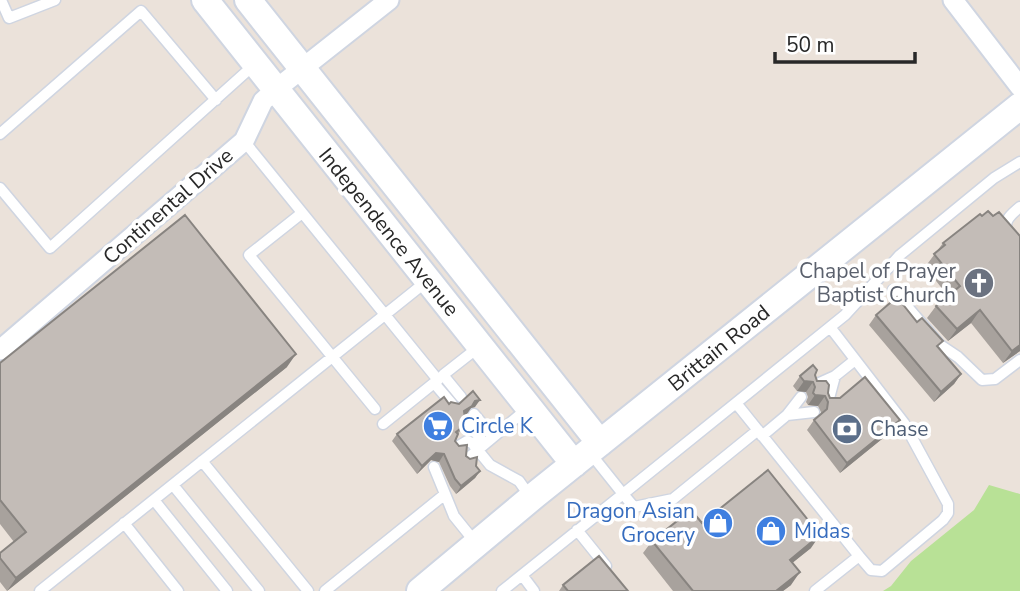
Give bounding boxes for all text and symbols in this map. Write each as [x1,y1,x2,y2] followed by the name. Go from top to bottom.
[775,21,915,65] scale bar
[786,31,835,59] text: 50 m
[97,142,239,270] street label: Continental Drive
[312,142,466,322] street label: Independence Avenue
[799,257,956,309] place label: Chapel of Prayer Baptist Church
[962,266,996,300] church icon: Chapel of Prayer Baptist Church
[662,298,776,398] street label: Brittain Road
[421,409,455,443] supermarket icon: Circle K
[461,412,534,440] place label: Circle K
[830,412,864,446] bank icon: Chase
[870,415,928,443] place label: Chase
[566,497,695,549] place label: Dragon Asian Grocery
[701,506,735,540] shop icon: Dragon Asian Grocery
[754,514,788,548] shop icon: Midas
[794,517,850,545] place label: Midas

